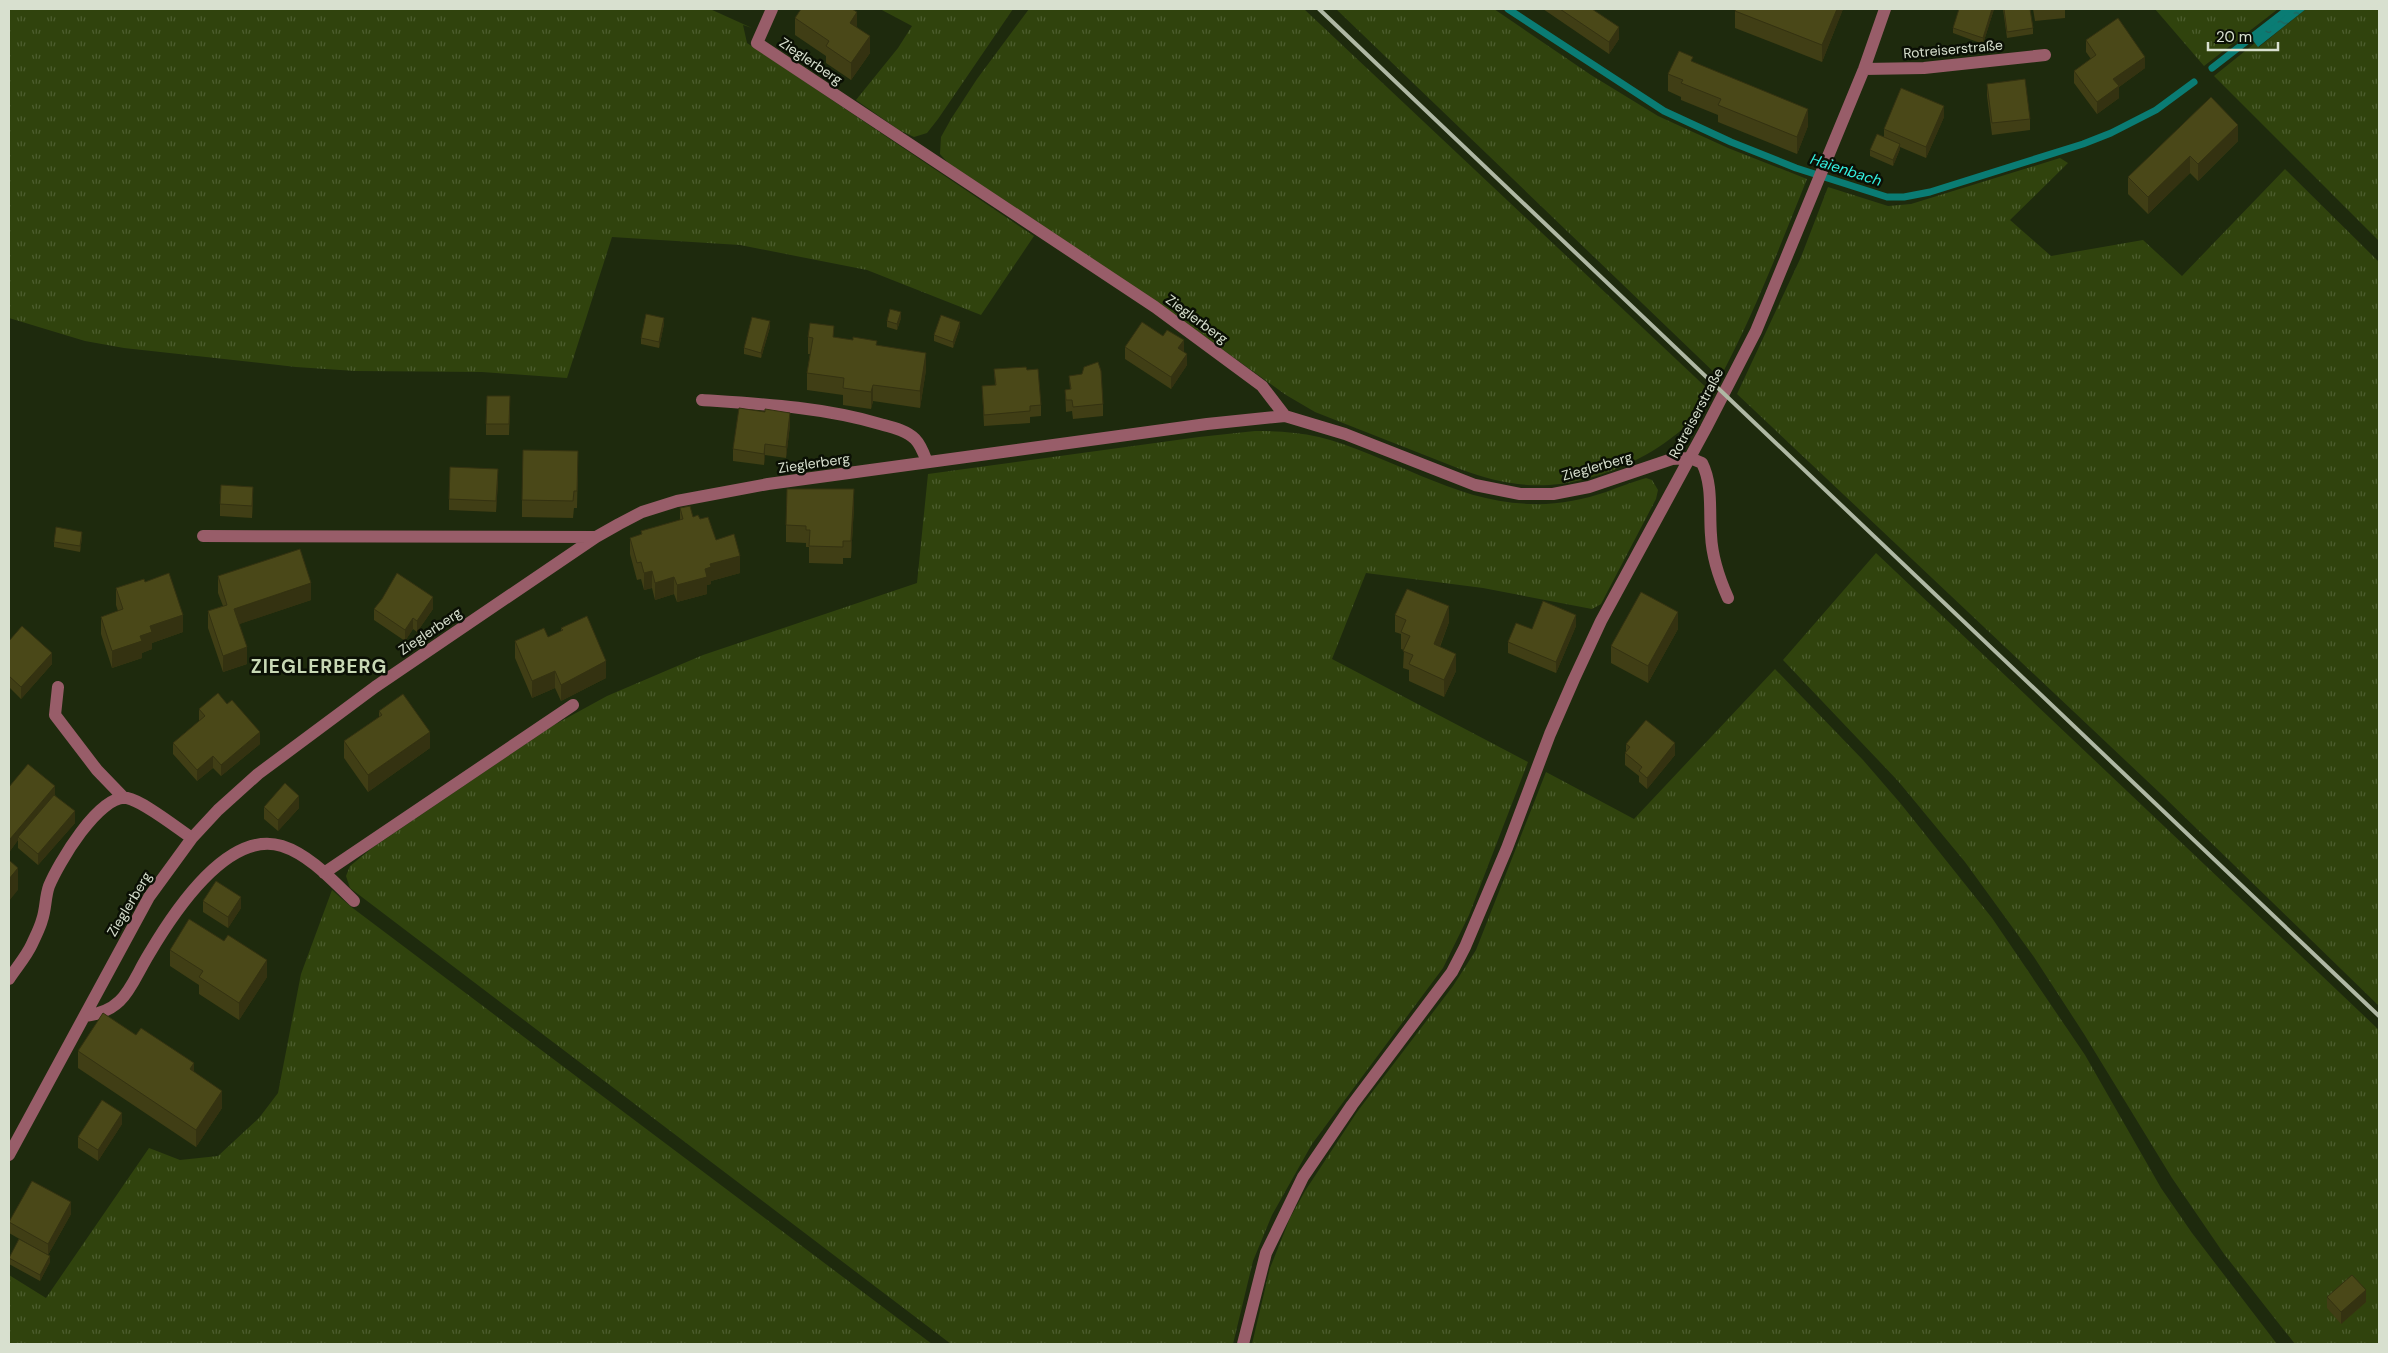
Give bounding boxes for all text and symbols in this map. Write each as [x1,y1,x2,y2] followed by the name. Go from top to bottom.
[2208,20,2278,52] scale bar
[2216,27,2252,47] text: 20 m
[776,33,846,89] street label: Zieglerberg
[1902,36,2004,62] street label: Rotreiserstraße
[1808,149,1885,191] water label: Haienbach
[1162,290,1232,348] street label: Zieglerberg
[1665,365,1727,461] street label: Rotreiserstraße
[1560,447,1634,485] street label: Zieglerberg
[777,449,851,477] street label: Zieglerberg
[395,603,465,659] street label: Zieglerberg
[251,654,387,679] district label: ZIEGLERBERG
[103,868,155,940] street label: Zieglerberg

